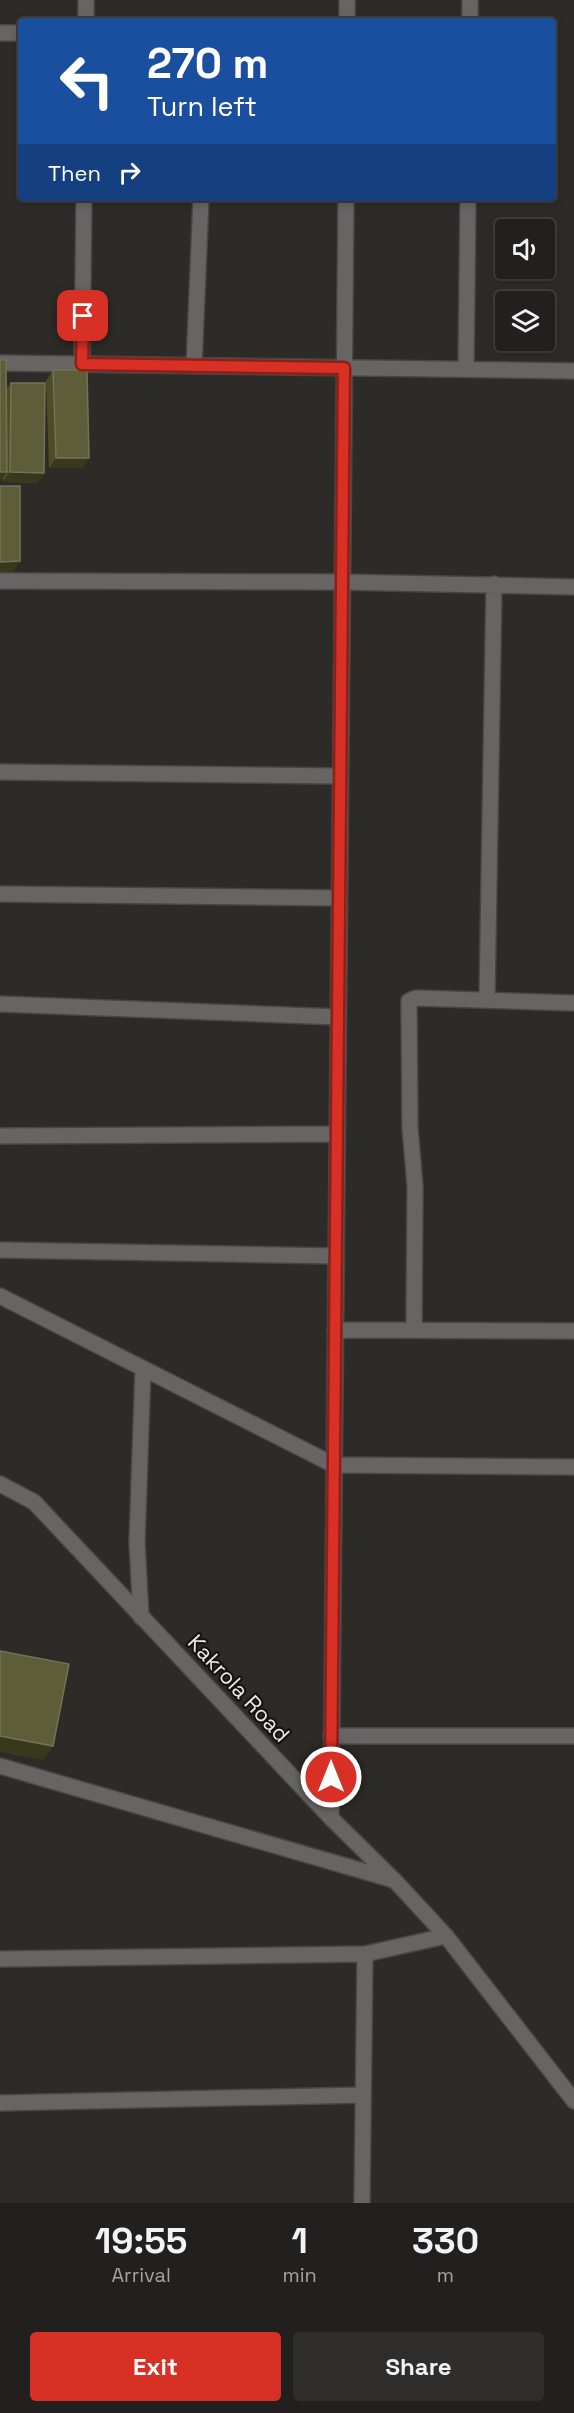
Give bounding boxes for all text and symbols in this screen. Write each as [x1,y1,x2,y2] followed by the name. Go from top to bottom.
[147,37,268,90] text: 270 m
[48,42,126,120] icon: left
[147,89,257,124] text: Turn left
[113,156,146,189] icon: right
[48,159,101,187] text: Then
[495,219,555,351] map controls
[495,219,555,279] button: sound
[57,290,108,341] pin
[495,291,555,351] button: layers
[66,299,99,332] icon: arrive
[182,1628,296,1748] street label: Kakrola Road
[299,1745,363,1809] position arrow
[95,2218,187,2264] text: 19:55
[292,2218,308,2264] text: 1
[412,2218,479,2264] text: 330
[112,2262,171,2288] text: Arrival
[282,2262,317,2288] text: min
[437,2262,454,2288] text: m
[30,2332,281,2401] button: Exit
[293,2332,544,2401] button: Share

